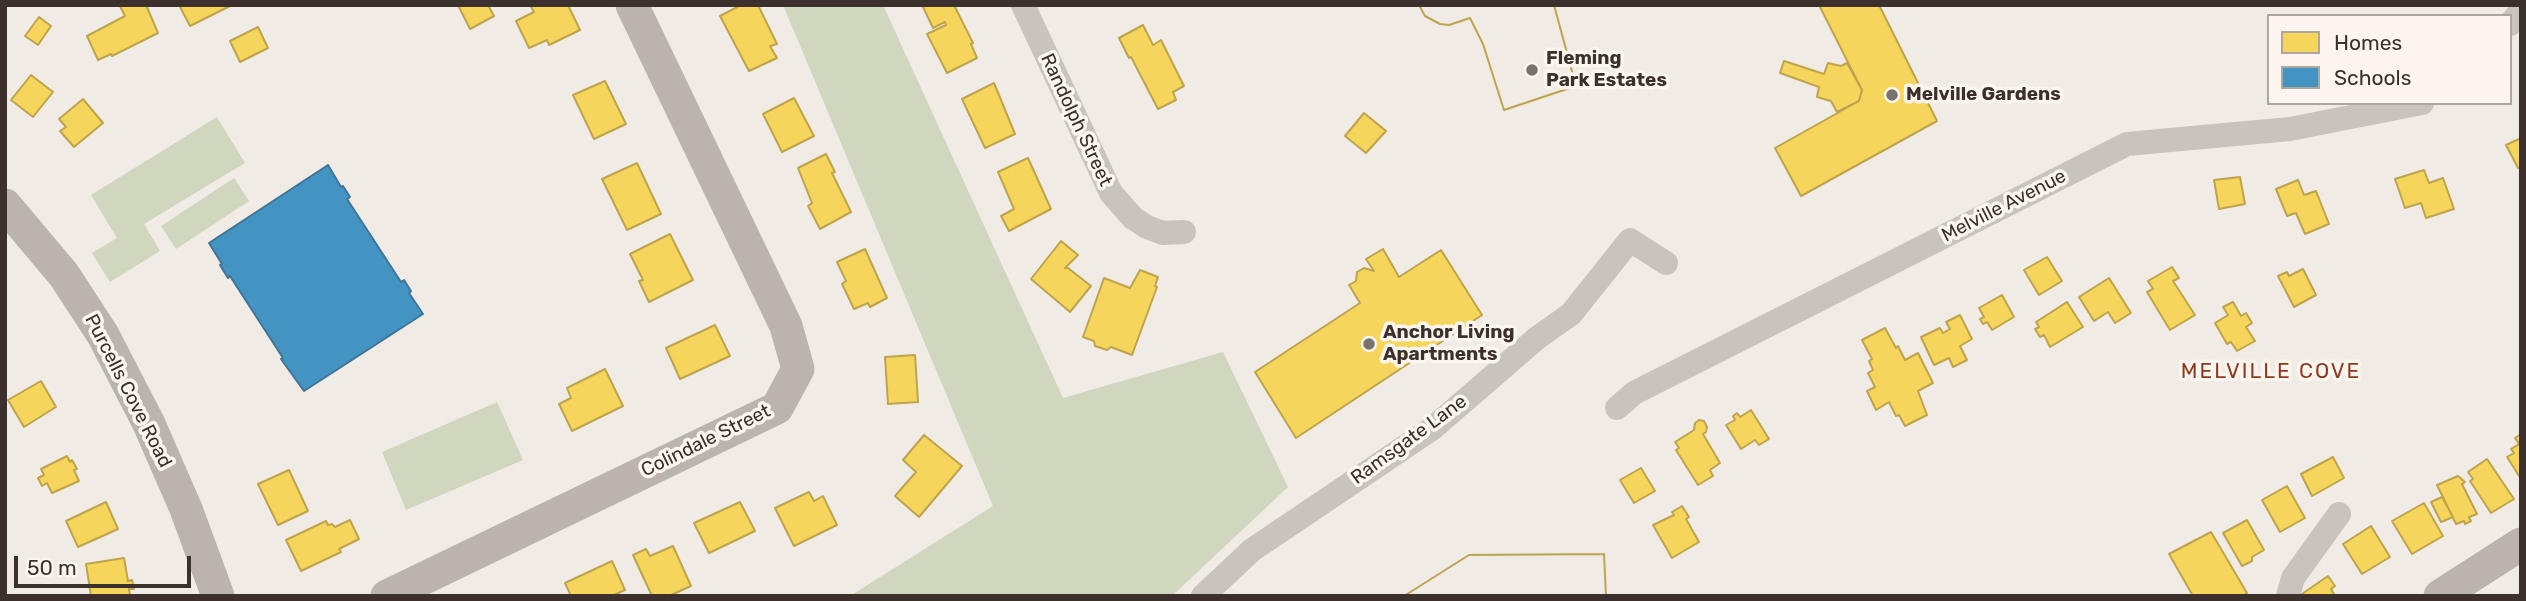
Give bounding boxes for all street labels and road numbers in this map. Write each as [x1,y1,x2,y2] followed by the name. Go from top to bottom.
[1035,50,1117,190] street label: Randolph Street
[1938,165,2070,247] street label: Melville Avenue
[79,310,177,472] street label: Purcells Cove Road
[1347,390,1471,490] street label: Ramsgate Lane
[638,400,774,482] street label: Colindale Street

